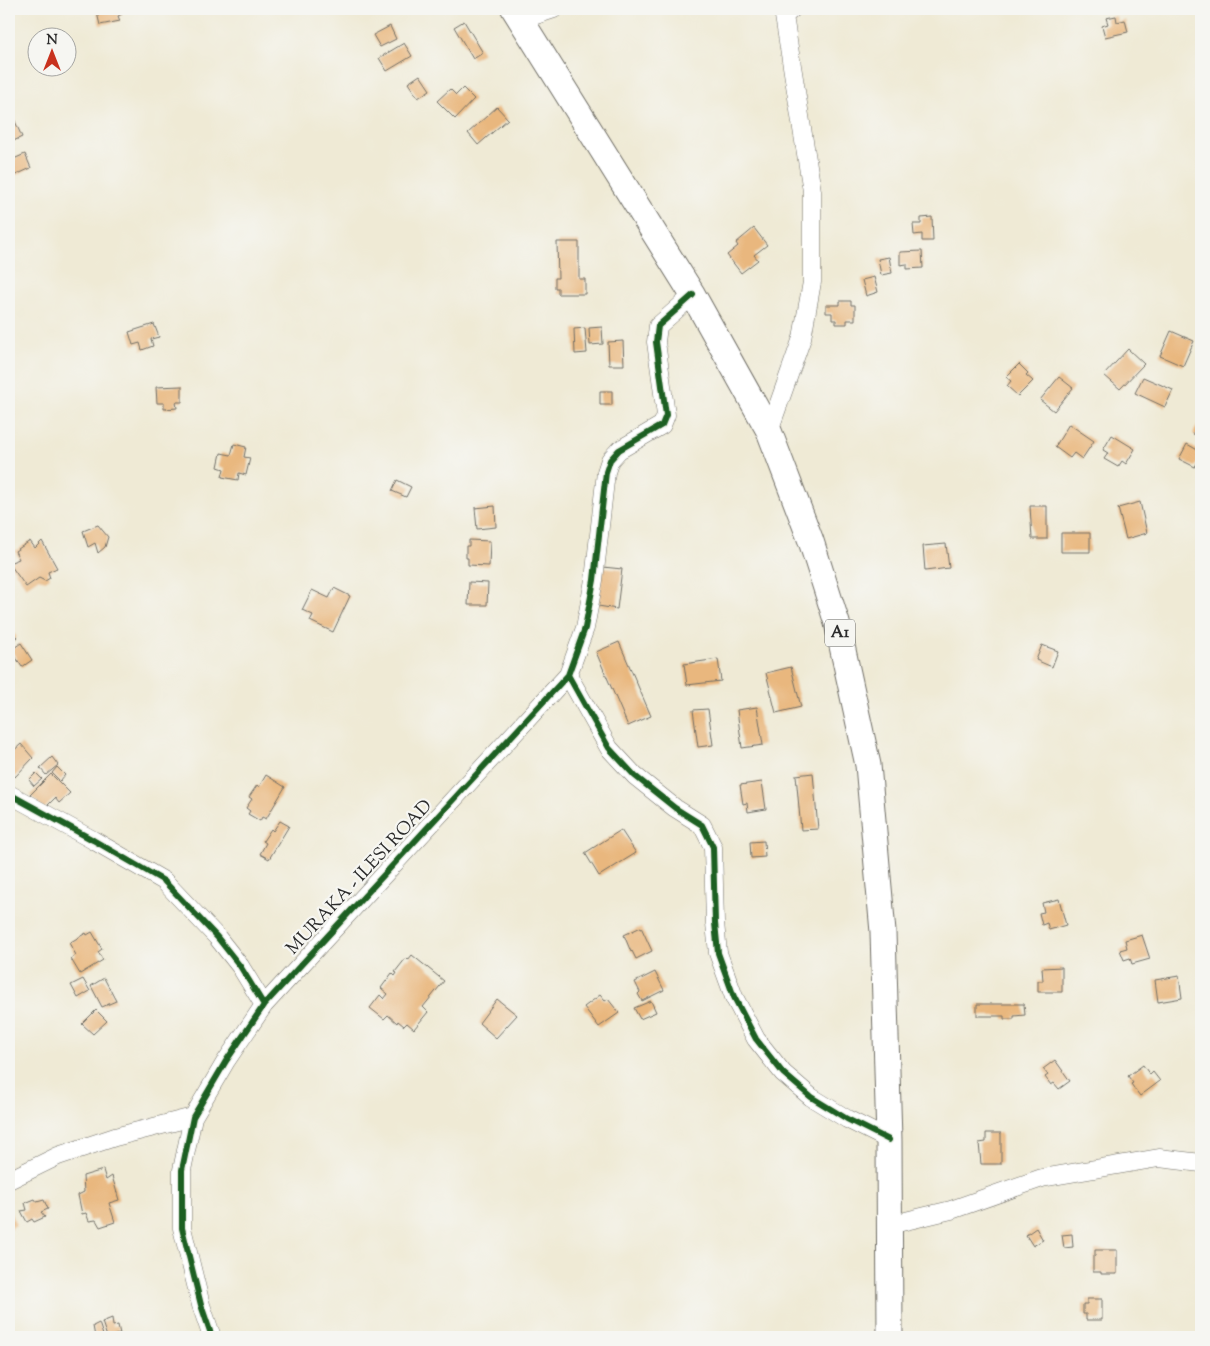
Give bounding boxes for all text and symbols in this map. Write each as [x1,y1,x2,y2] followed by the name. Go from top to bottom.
[28,28,78,78] north arrow
[46,31,58,51] text: N
[825,620,855,646] road number: A1
[281,795,439,961] street label: MURAKA - ILESI ROAD

